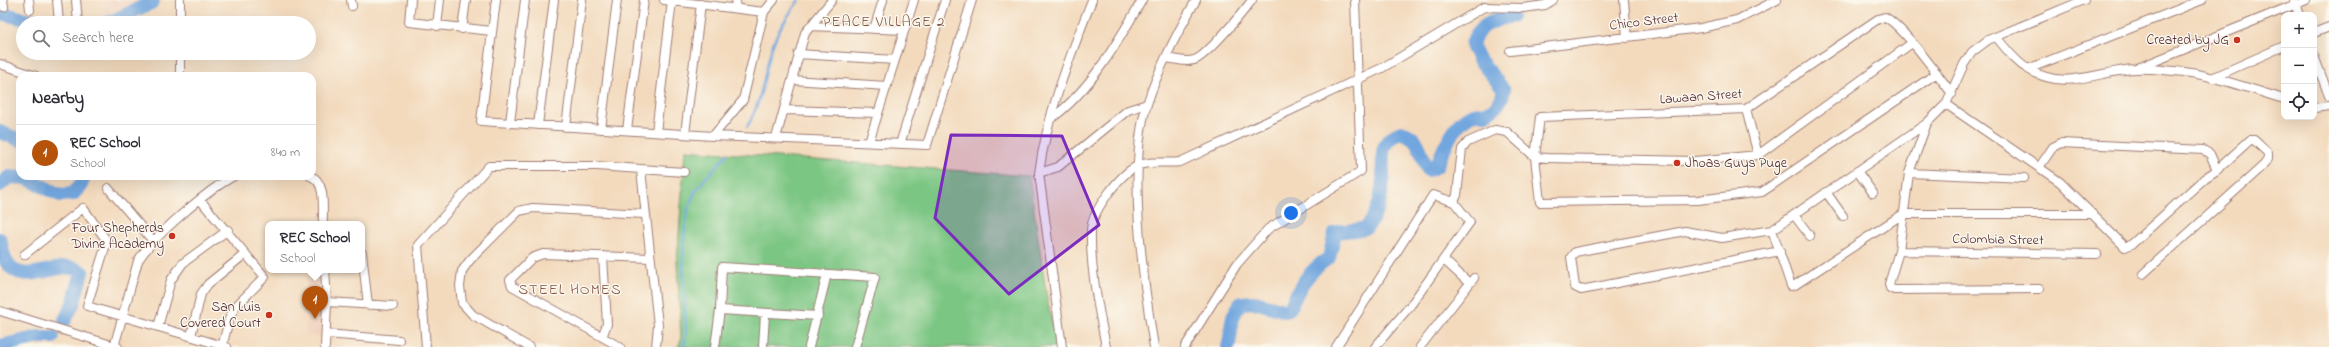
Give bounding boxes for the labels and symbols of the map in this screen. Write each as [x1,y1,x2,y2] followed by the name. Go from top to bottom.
[1608,7,1680,37] street label: Chico Street
[823,11,945,33] district label: PEACE VILLAGE 2
[2147,30,2229,52] place label: Created by JG
[2232,35,2242,45] marker: Created by JG
[1659,84,1743,110] street label: Lawaan Street
[1685,153,1788,175] place label: Jhoas Guys Puge
[1672,158,1682,168] marker: Jhoas Guys Puge
[1281,203,1301,223] your location
[70,218,164,256] place label: Four Shepherds Divine Academy
[1952,229,2044,251] street label: Colombia Street
[167,231,177,241] marker: Four Shepherds Divine Academy
[518,279,622,301] district label: STEEL HOMES
[302,286,328,319] pin: 1
[180,297,261,334] place label: San Luis Covered Court
[264,310,274,320] marker: San Luis Covered Court

